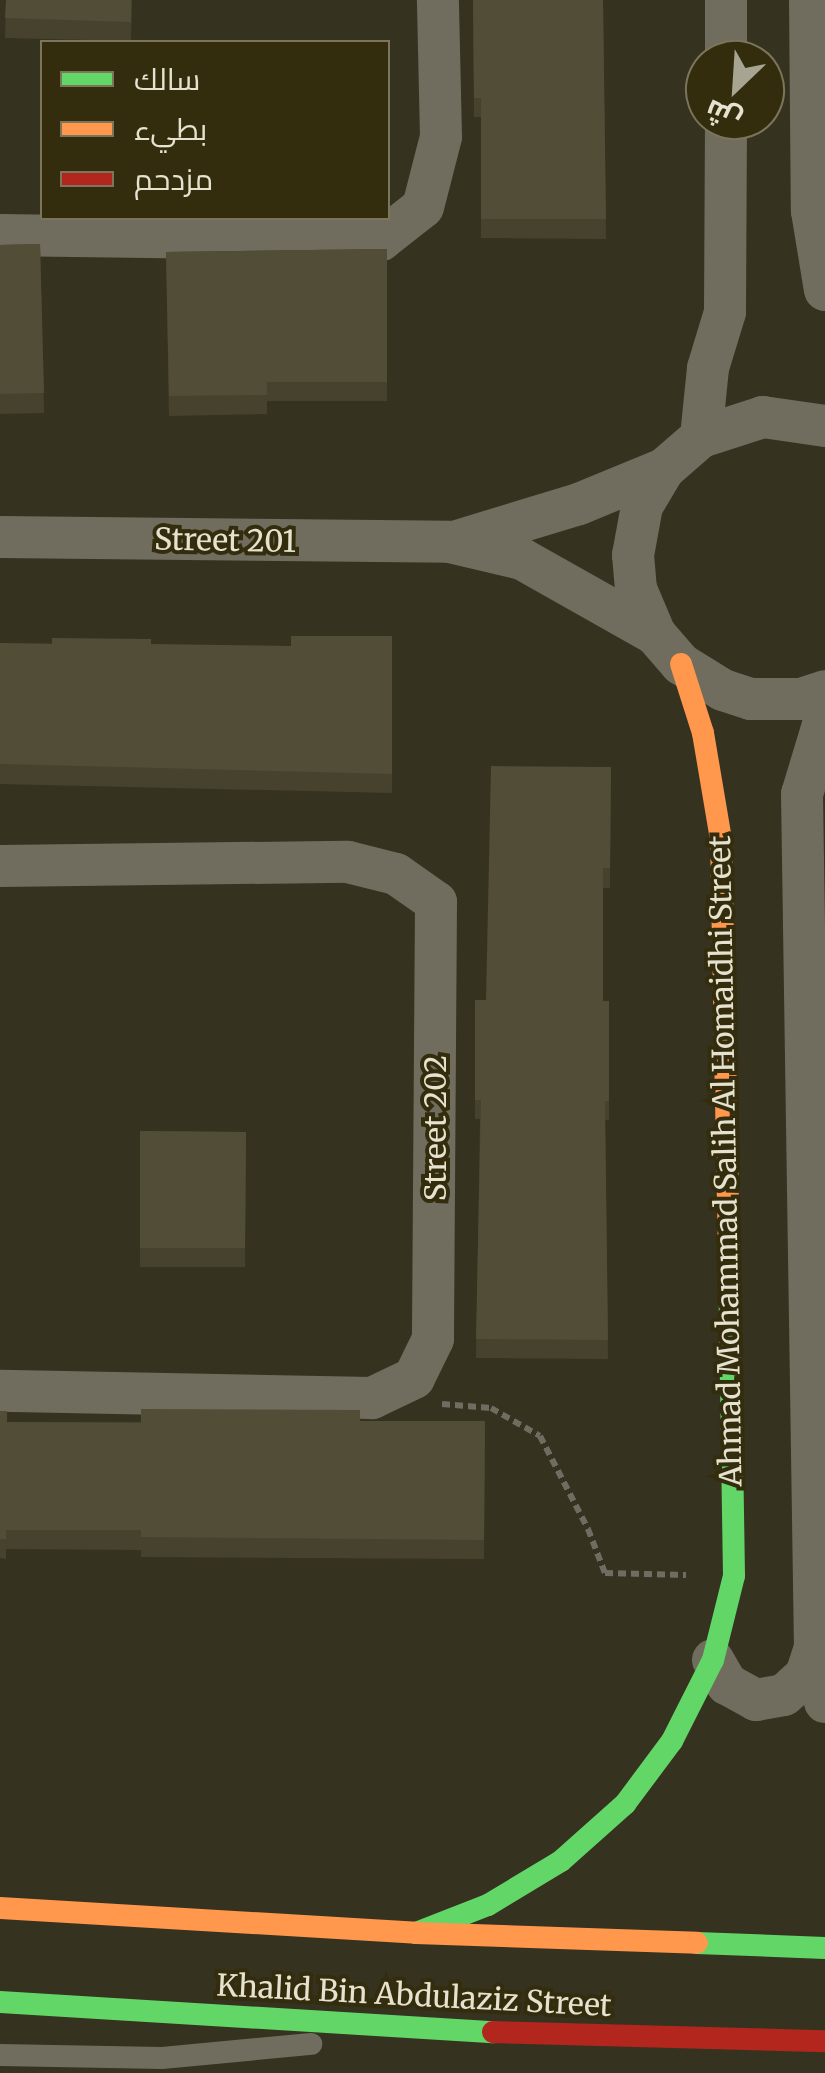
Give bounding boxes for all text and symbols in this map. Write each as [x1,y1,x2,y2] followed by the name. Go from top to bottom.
[40,40,390,220] legend
[685,40,785,140] north arrow
[134,60,200,98] text: سالك
[699,91,747,139] text: ش
[134,110,207,148] text: بطيء
[134,160,213,198] text: مزدحم
[154,521,296,559] street label: Street 201
[701,835,749,1487] street label: Ahmad Mohammad Salih Al Homaidhi Street
[417,1055,453,1201] street label: Street 202
[216,1967,612,2023] street label: Khalid Bin Abdulaziz Street

